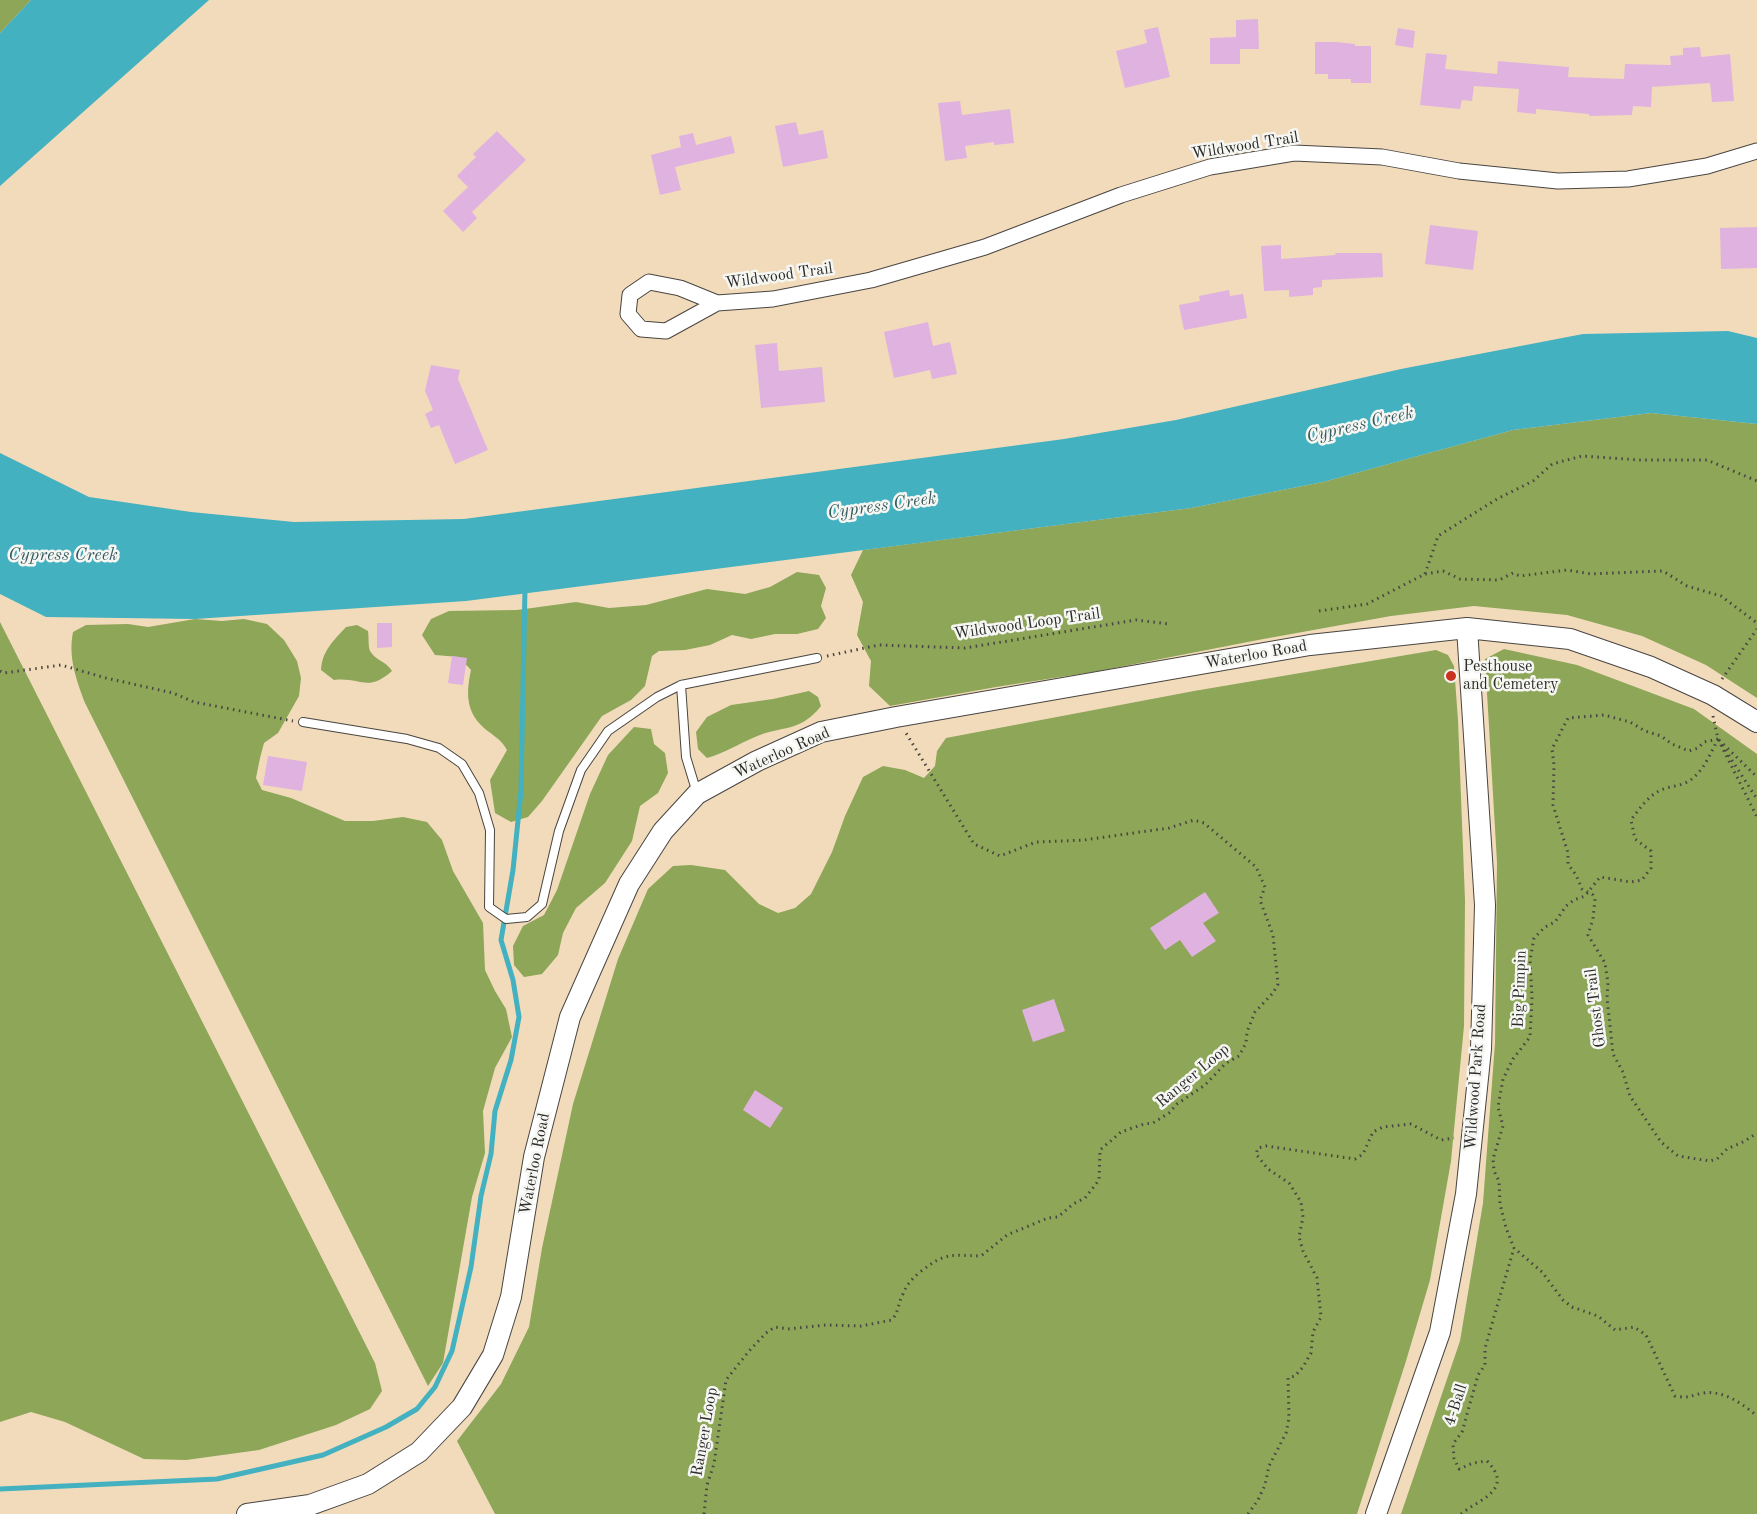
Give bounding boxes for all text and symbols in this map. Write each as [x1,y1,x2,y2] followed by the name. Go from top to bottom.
[1190,128,1300,164] street label: Wildwood Trail
[724,259,834,293] street label: Wildwood Trail
[1304,402,1416,448] water label: Cypress Creek
[826,488,938,524] water label: Cypress Creek
[8,544,118,566] water label: Cypress Creek
[953,604,1101,644] street label: Wildwood Loop Trail
[1203,637,1309,673] street label: Waterloo Road
[1463,657,1559,695] place label: Pesthouse and Cemetery
[1444,669,1458,683] marker: Pesthouse and Cemetery
[731,723,833,783] street label: Waterloo Road
[1509,950,1531,1028] street label: Big Pimpin
[1582,967,1610,1049] street label: Ghost Trail
[1461,1003,1491,1151] street label: Wildwood Park Road
[1152,1040,1234,1112] street label: Ranger Loop
[516,1111,554,1217] street label: Waterloo Road
[1440,1382,1472,1428] street label: 4-Ball
[688,1386,722,1478] street label: Ranger Loop

